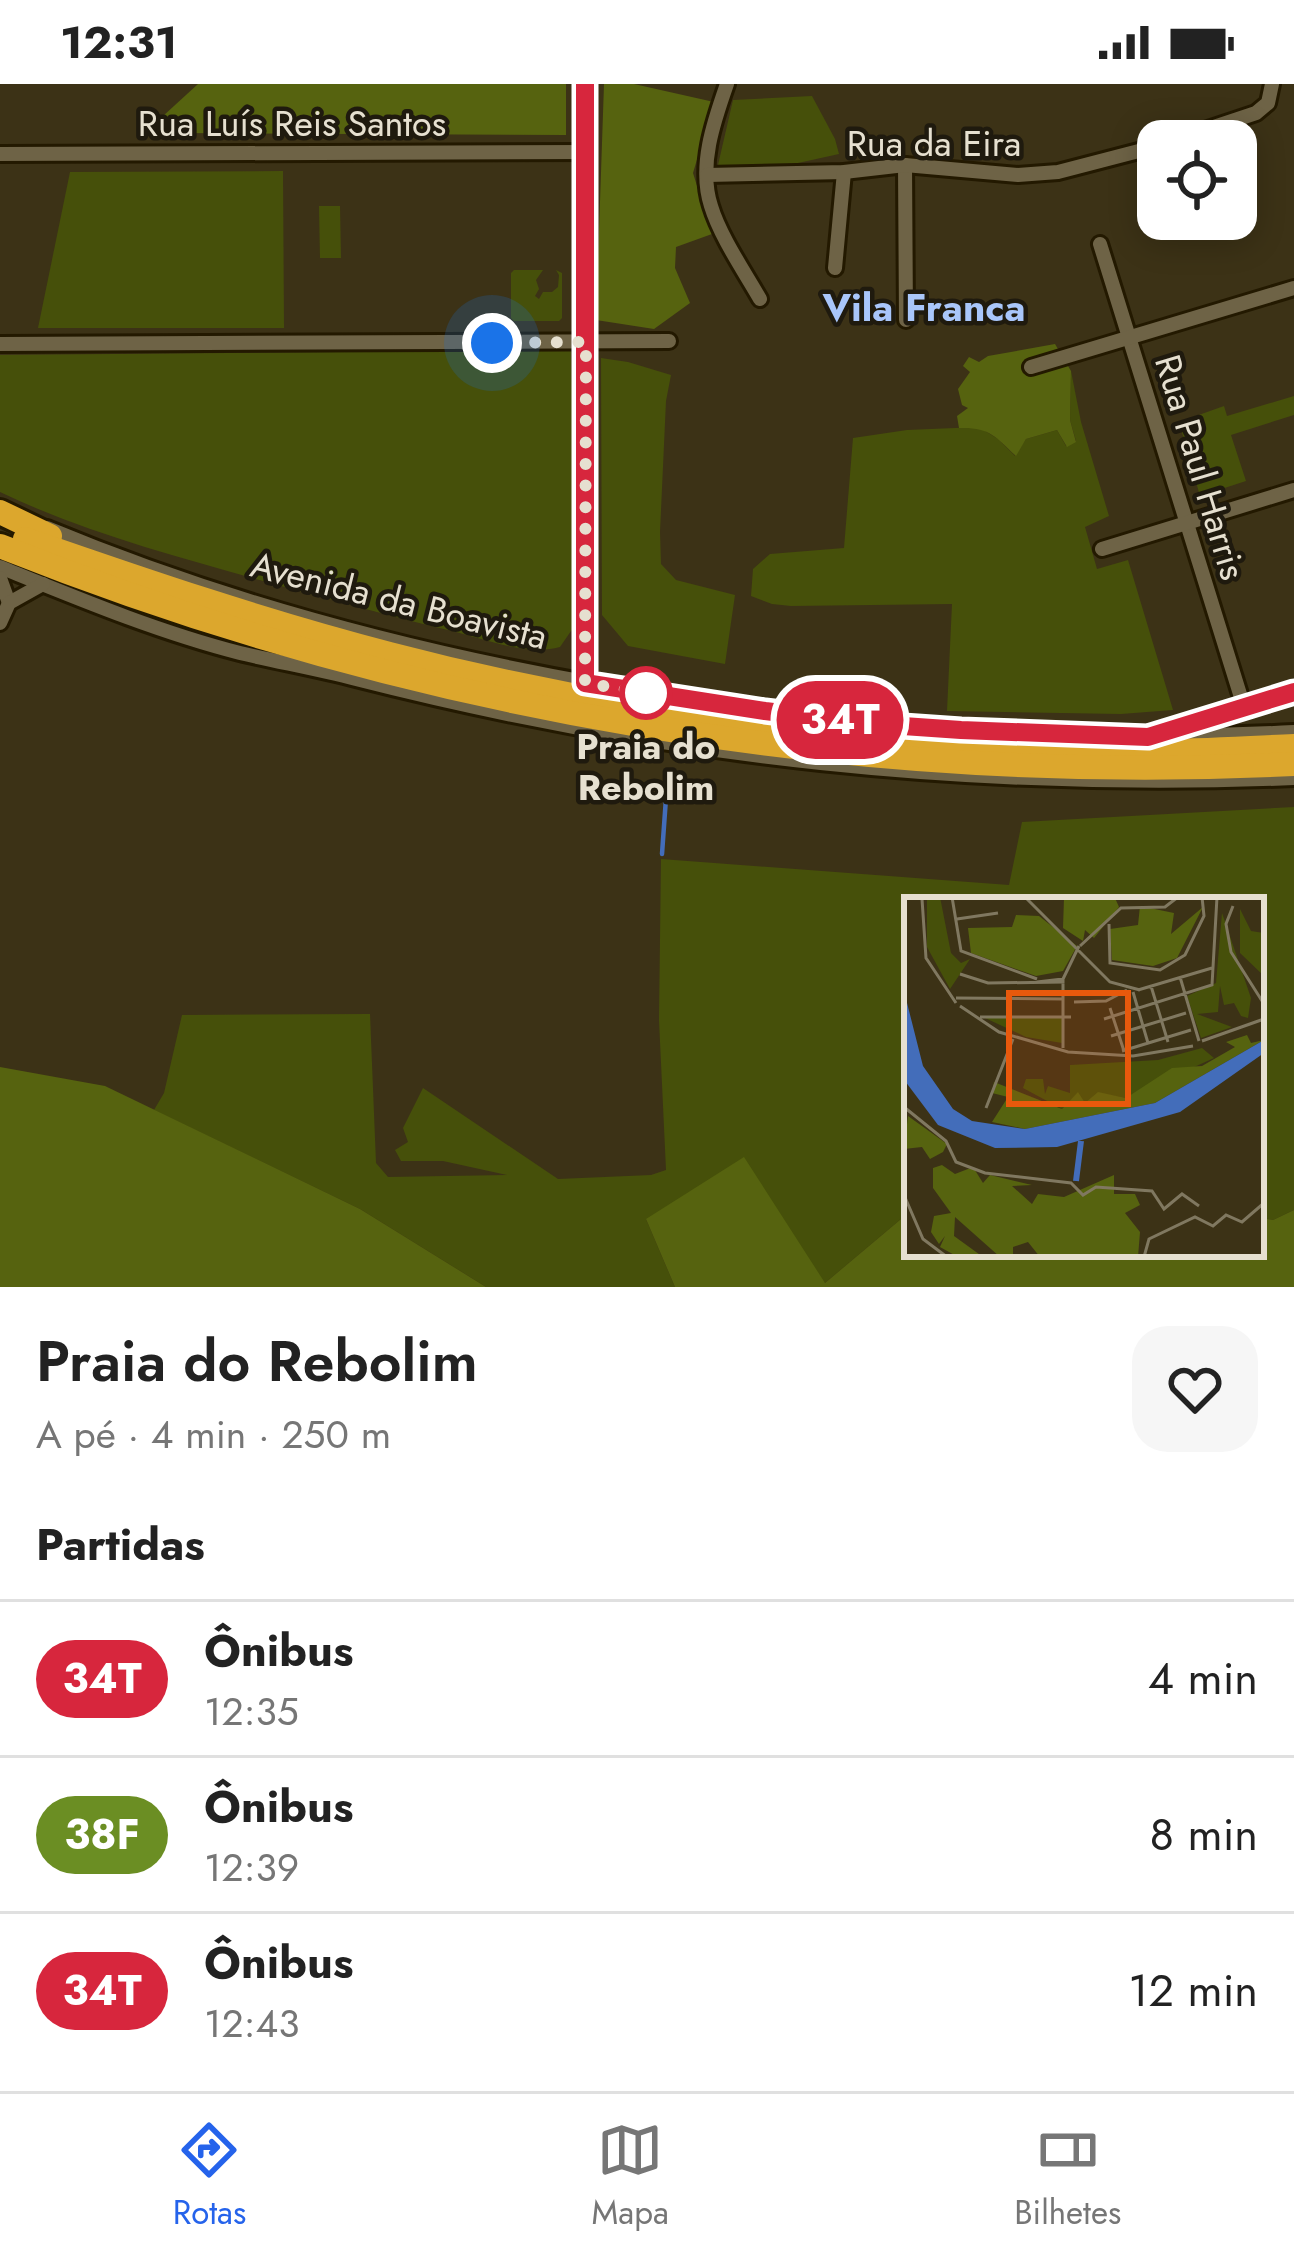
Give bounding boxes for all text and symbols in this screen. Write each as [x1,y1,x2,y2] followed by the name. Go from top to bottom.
[60,10,178,75] text: 12:31
[138,97,446,149] street label: Rua Luís Reis Santos
[847,117,1021,169] street label: Rua da Eira
[1137,120,1257,240] map controls
[1137,120,1257,240] button: locate
[821,279,1026,336] district label: Vila Franca
[462,313,522,373] your location
[1142,348,1260,586] street label: Rua Paul Harris
[245,538,553,662] street label: Avenida da Boavista
[621,668,671,718] marker: Praia do Rebolim
[771,681,909,759] line badge: 34T
[801,689,879,750] text: 34T
[576,720,716,813] place label: Praia do Rebolim
[904,897,1264,1257] inset map
[36,1320,478,1402] text: Praia do Rebolim
[1132,1326,1258,1452] button: heart
[36,1406,391,1463] text: A pé · 4 min · 250 m
[36,1512,205,1577] text: Partidas
[204,1618,353,1683] text: Ônibus
[1148,1646,1258,1711] text: 4 min
[63,1648,141,1709] text: 34T
[204,1683,299,1740] text: 12:35
[204,1774,353,1839] text: Ônibus
[1150,1802,1258,1867] text: 8 min
[64,1804,140,1865] text: 38F
[204,1839,299,1896] text: 12:39
[204,1930,353,1995] text: Ônibus
[1128,1958,1258,2023] text: 12 min
[63,1960,141,2021] text: 34T
[204,1995,299,2052] text: 12:43
[173,2117,246,2236] tab: Rotas
[592,2117,669,2236] tab: Mapa
[1014,2117,1121,2236] tab: Bilhetes

